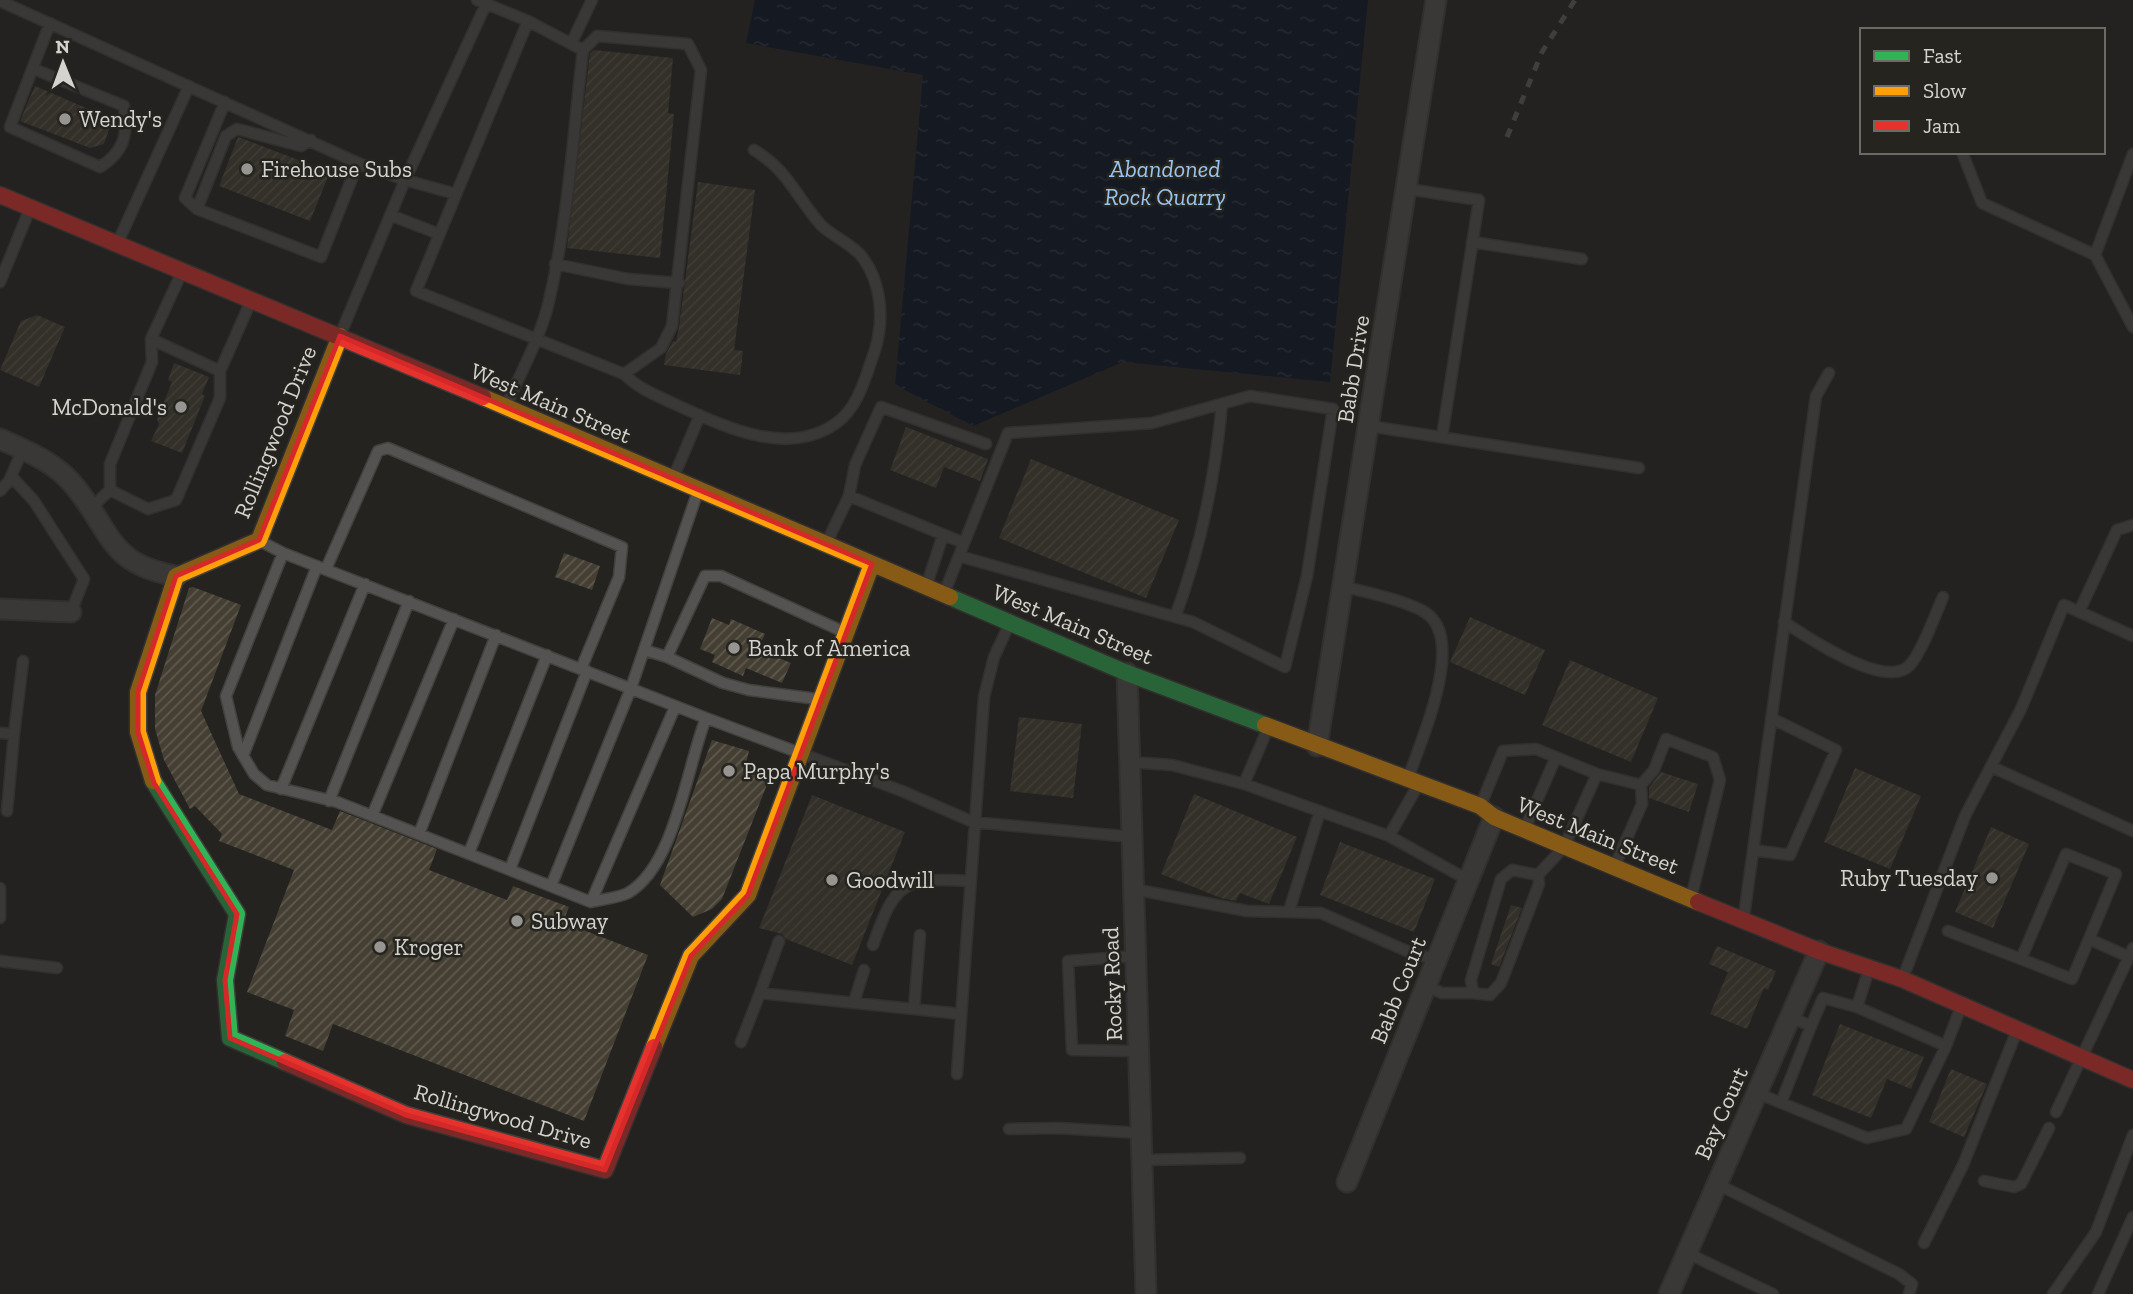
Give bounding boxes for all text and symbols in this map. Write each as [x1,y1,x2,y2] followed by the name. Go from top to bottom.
[28,28,98,98] north arrow
[1860,28,2105,154] legend
[55,35,70,58] text: N
[1923,43,1962,68] text: Fast
[1923,78,1966,103] text: Slow
[79,105,162,133] place label: Wendy's
[57,111,73,127] marker: Wendy's
[1923,113,1960,138] text: Jam
[1104,154,1226,211] water label: Abandoned Rock Quarry
[261,155,412,183] place label: Firehouse Subs
[239,161,255,177] marker: Firehouse Subs
[1331,313,1375,425] street label: Babb Drive
[228,342,322,522] street label: Rollingwood Drive
[467,357,636,450] street label: West Main Street
[52,393,167,421] place label: McDonald's
[173,399,189,415] marker: McDonald's
[989,578,1158,671] street label: West Main Street
[748,634,910,662] place label: Bank of America
[726,640,742,656] marker: Bank of America
[743,757,890,785] place label: Papa Murphy's
[721,763,737,779] marker: Papa Murphy's
[1513,790,1683,880] street label: West Main Street
[1840,864,1978,892] place label: Ruby Tuesday
[846,866,934,894] place label: Goodwill
[1984,870,2000,886] marker: Ruby Tuesday
[824,872,840,888] marker: Goodwill
[531,907,609,935] place label: Subway
[509,913,525,929] marker: Subway
[1096,926,1128,1042] street label: Rocky Road
[1364,932,1432,1047] street label: Babb Court
[394,933,463,961] place label: Kroger
[372,939,388,955] marker: Kroger
[1688,1062,1754,1164] street label: Bay Court
[411,1077,595,1155] street label: Rollingwood Drive

